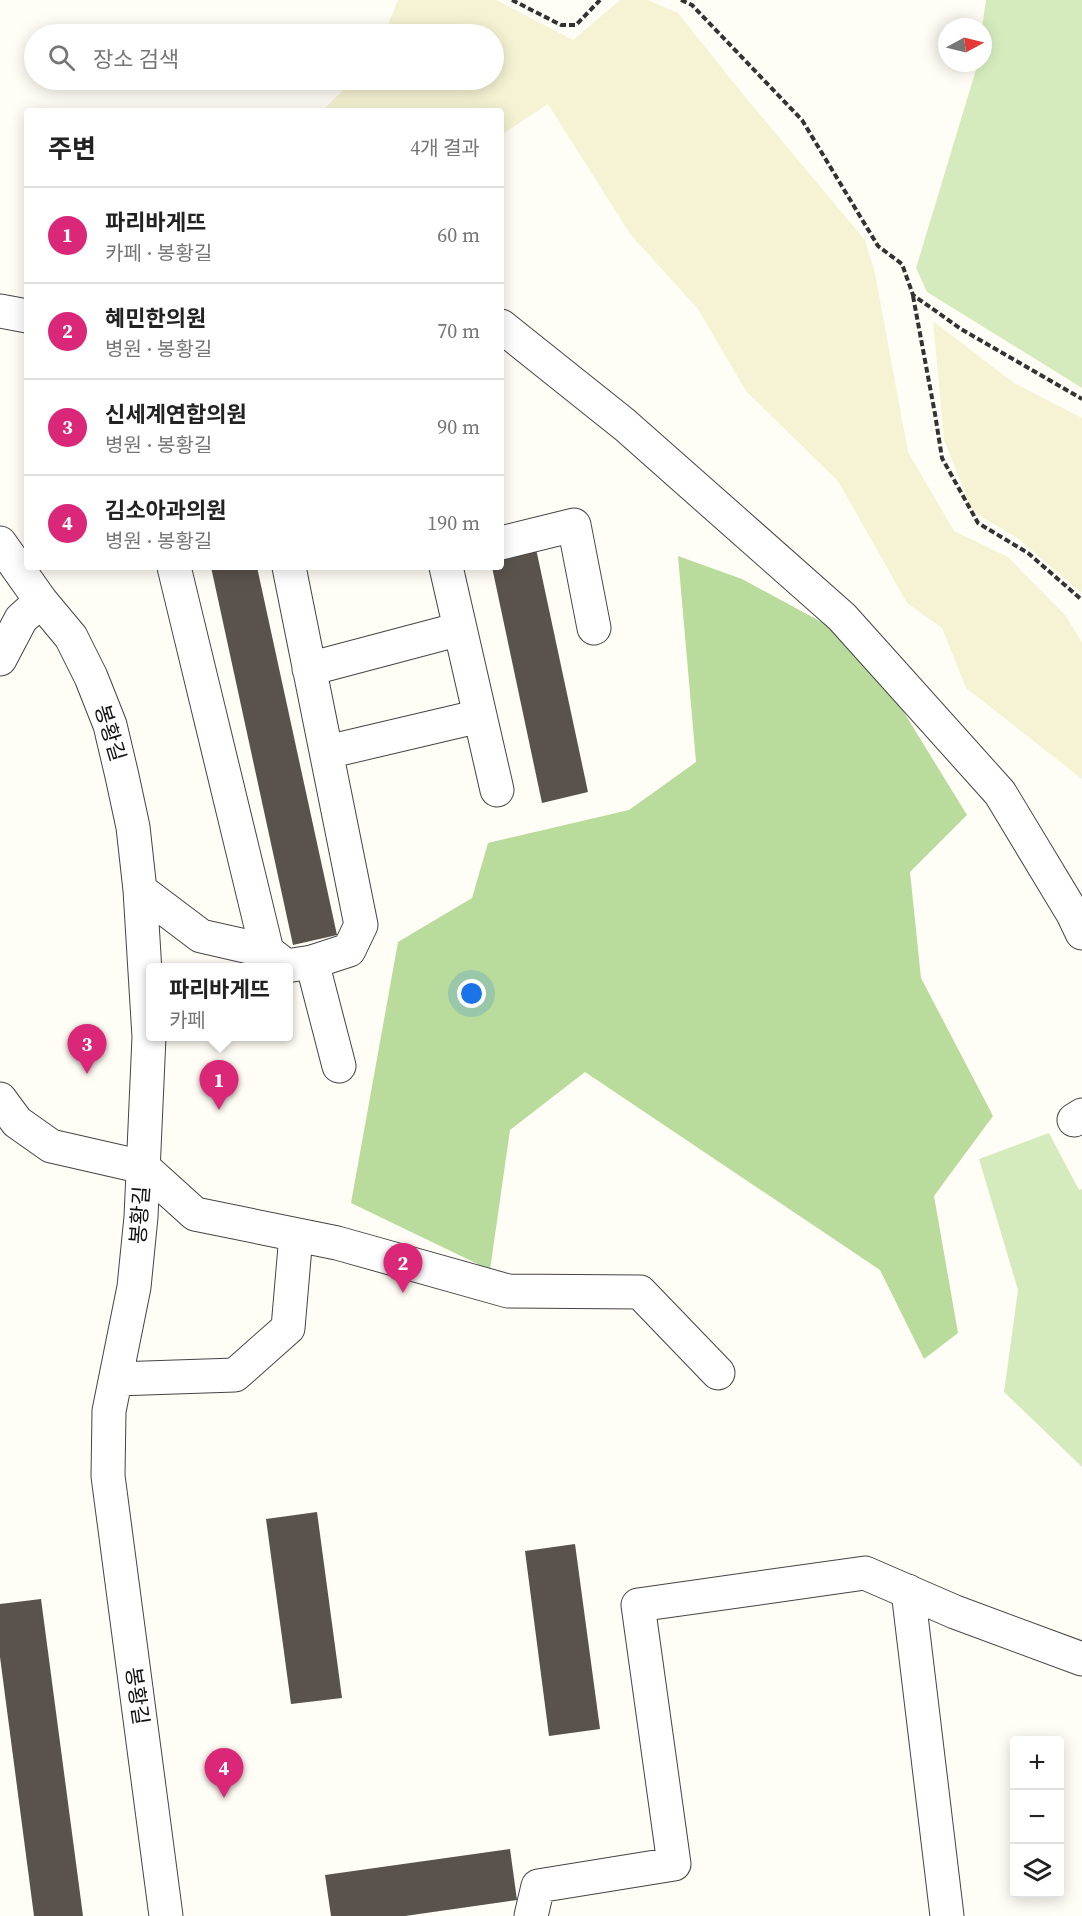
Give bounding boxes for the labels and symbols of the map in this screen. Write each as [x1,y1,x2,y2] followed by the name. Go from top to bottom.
[938,18,992,72] north arrow
[88,701,133,765] street label: 봉황길
[457,979,486,1008] your location
[68,1024,106,1074] pin: 3
[200,1060,238,1110] pin: 1
[123,1185,156,1245] street label: 봉황길
[384,1244,422,1293] pin: 2
[119,1665,156,1727] street label: 봉황길
[204,1748,244,1798] pin: 4

